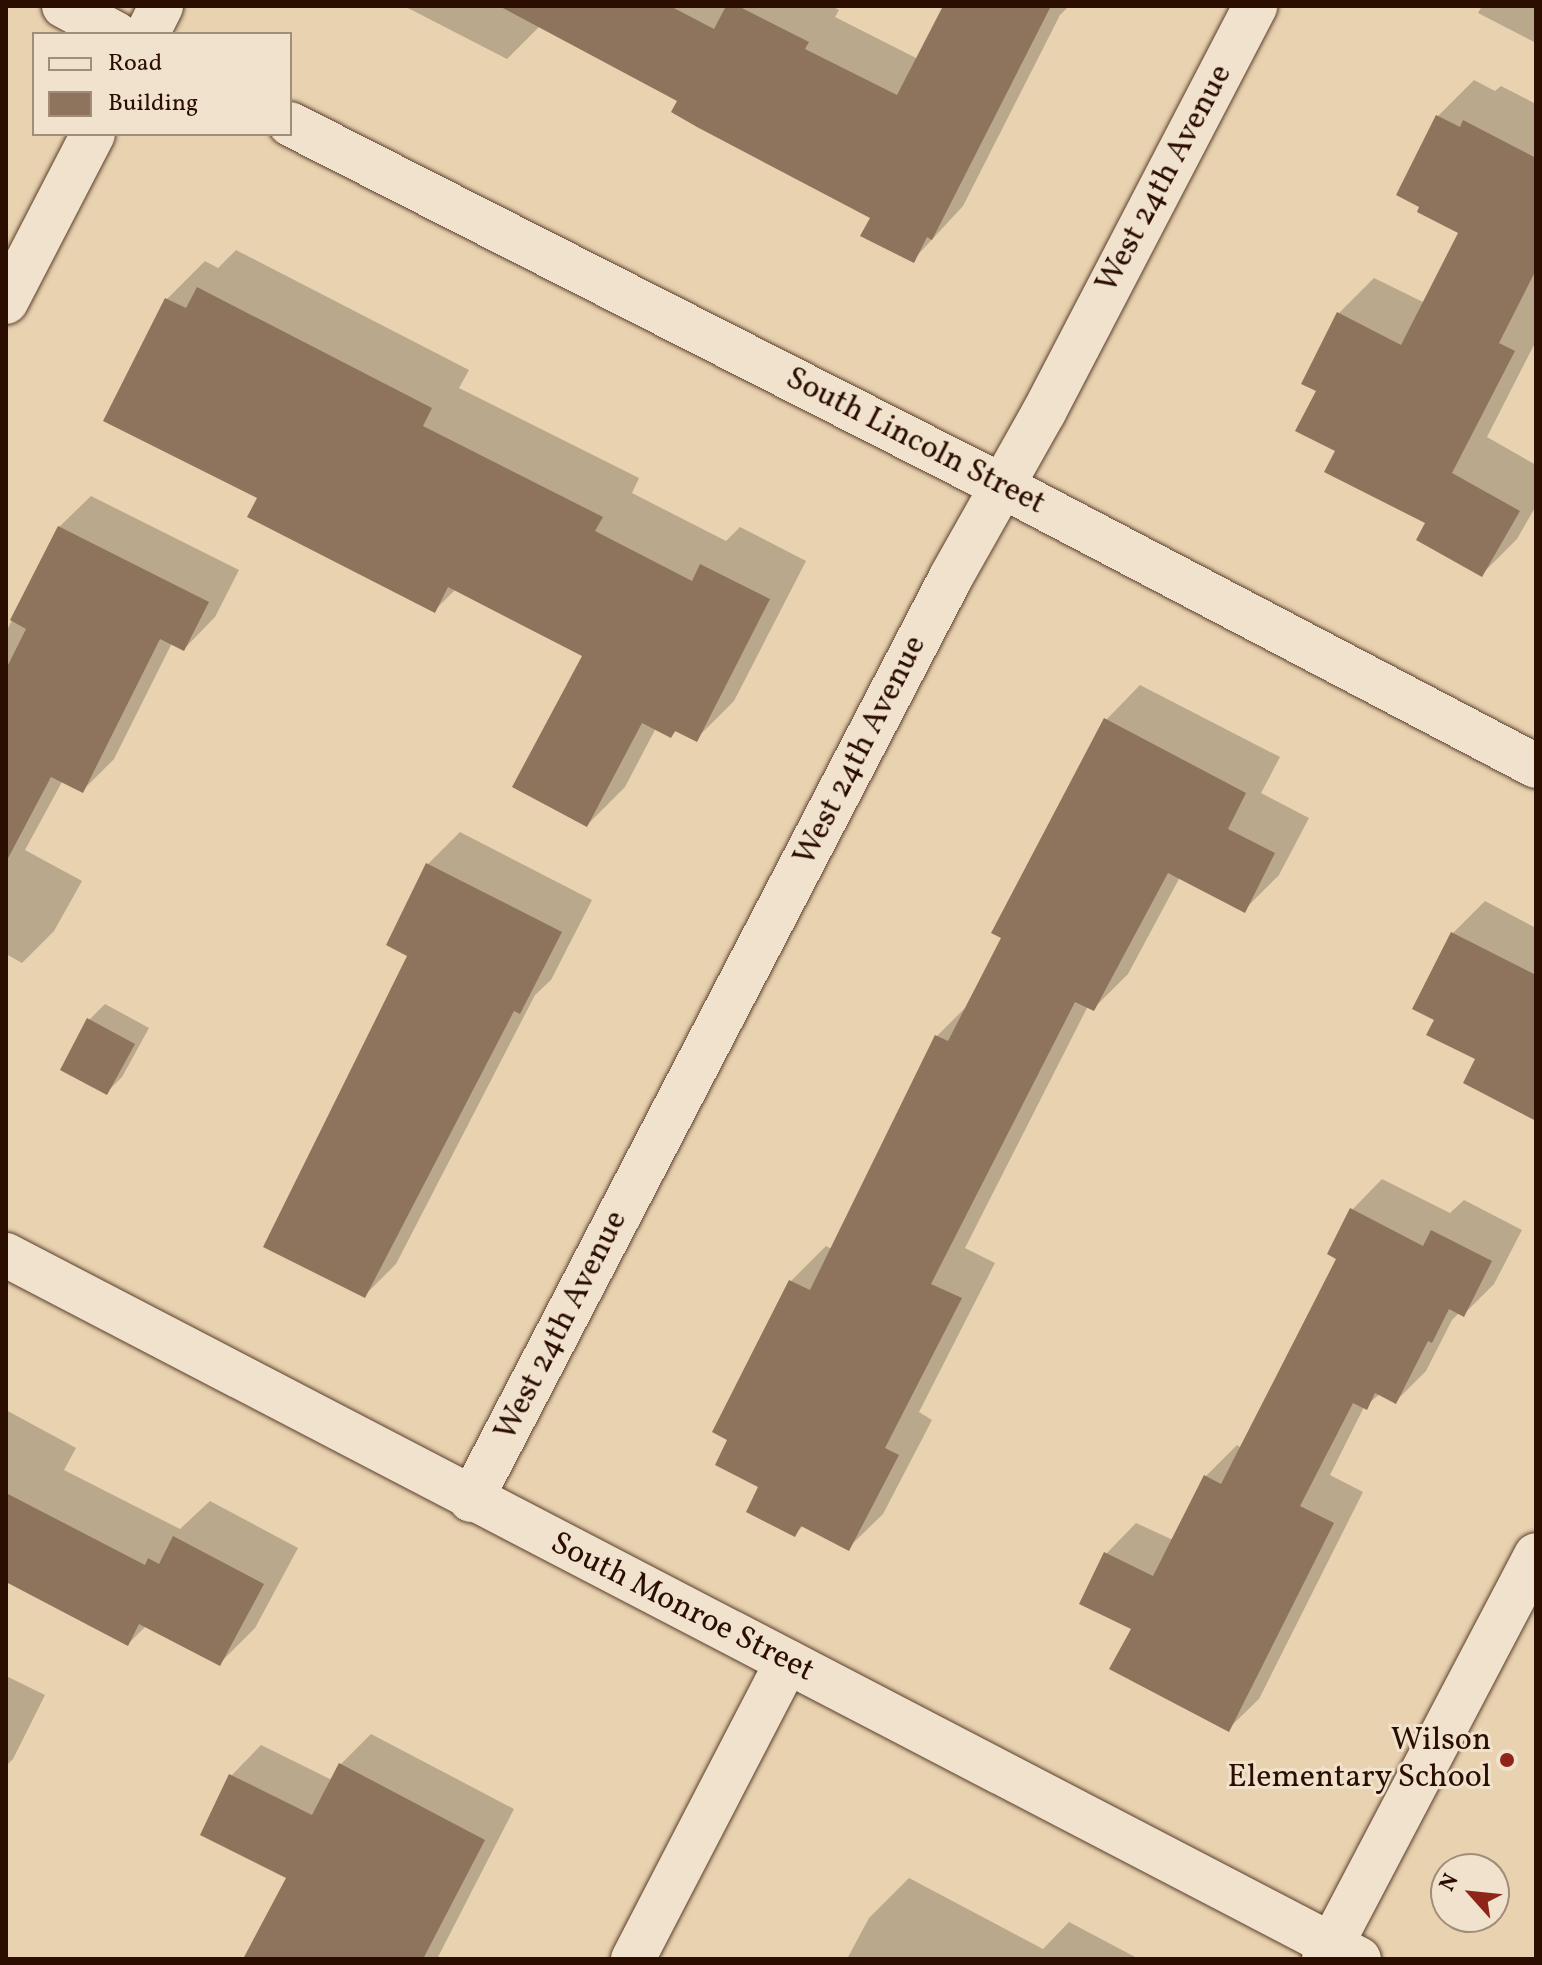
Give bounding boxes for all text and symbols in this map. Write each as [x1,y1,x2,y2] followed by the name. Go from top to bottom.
[32,32,292,136] legend
[108,47,162,81] text: Road
[1089,58,1241,300] street label: West 24th Avenue
[108,87,198,121] text: Building
[779,360,1051,524] street label: South Lincoln Street
[787,630,935,872] street label: West 24th Avenue
[488,1205,636,1447] street label: West 24th Avenue
[544,1525,820,1691] street label: South Monroe Street
[1227,1723,1491,1798] place label: Wilson Elementary School
[1498,1751,1516,1769] marker: Wilson Elementary School
[1430,1853,1510,1933] north arrow
[1433,1869,1467,1897] text: N

